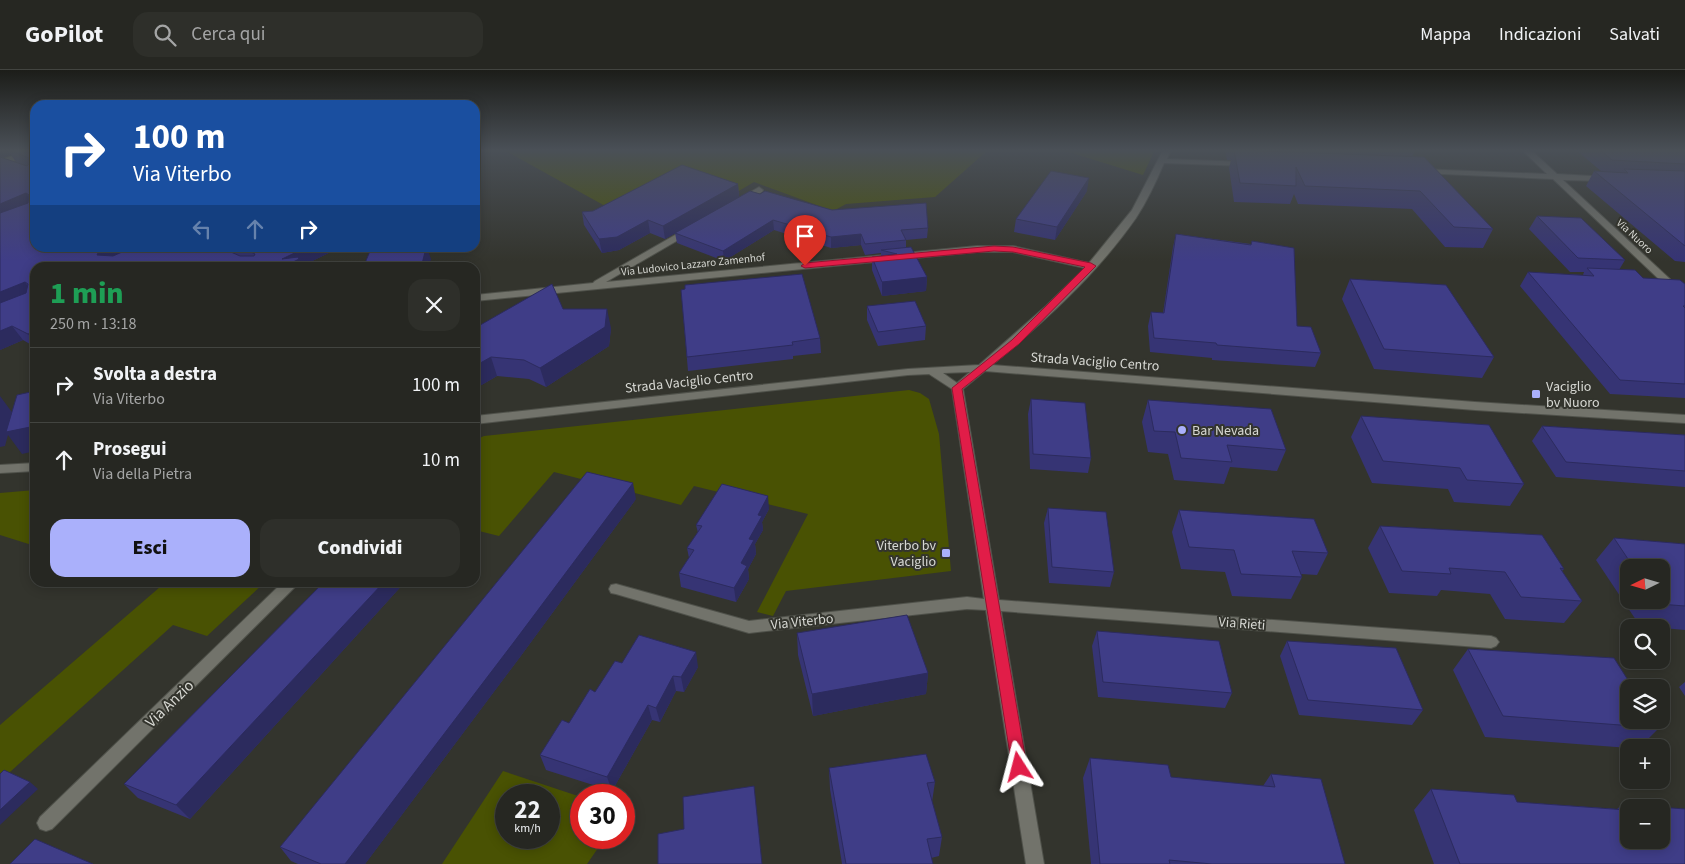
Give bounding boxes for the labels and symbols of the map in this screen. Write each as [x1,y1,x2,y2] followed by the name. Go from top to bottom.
[784,215,826,266] pin
[1613,216,1656,257] street label: Via Nuoro
[620,249,767,280] street label: Via Ludovico Lazzaro Zamenhof
[1030,348,1160,376] street label: Strada Vaciglio Centro
[624,365,754,399] street label: Strada Vaciglio Centro
[1546,377,1600,413] place label: Vaciglio bv Nuoro
[1530,388,1542,400] marker: Vaciglio bv Nuoro
[1192,421,1259,441] place label: Bar Nevada
[1176,424,1188,436] marker: Bar Nevada
[877,536,936,572] place label: Viterbo bv Vaciglio
[940,547,952,559] marker: Viterbo bv Vaciglio
[1620,559,1670,609] north arrow
[770,609,834,635] street label: Via Viterbo
[1218,612,1266,636] street label: Via Rieti
[140,675,199,733] street label: Via Anzio
[992,740,1044,792] position arrow
[570,784,635,849] speed limit sign: 30

